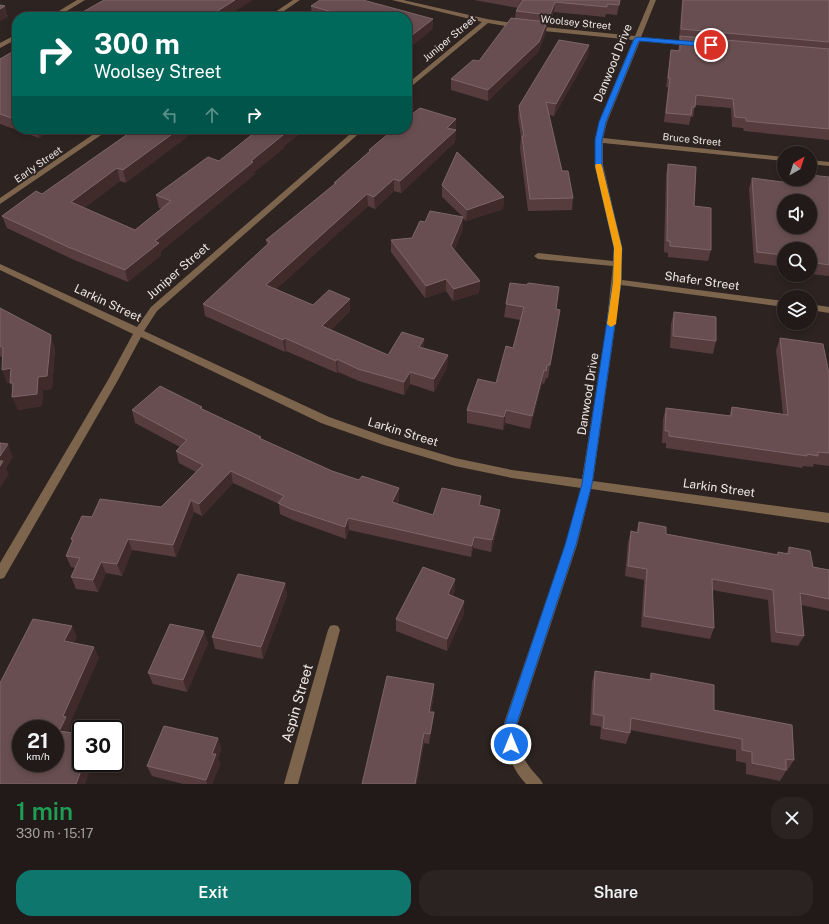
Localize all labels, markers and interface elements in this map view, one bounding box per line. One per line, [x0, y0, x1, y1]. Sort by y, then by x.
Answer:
street label: Juniper Street [420, 12, 478, 64]
street label: Woolsey Street [540, 12, 612, 32]
street label: Danwood Drive [591, 22, 635, 104]
text: 300 m [94, 27, 180, 60]
icon: right [28, 28, 80, 80]
pin [694, 28, 728, 62]
icon: arrive [700, 34, 722, 56]
text: Woolsey Street [94, 61, 222, 82]
icon: left [159, 104, 181, 126]
icon: ahead [201, 104, 223, 126]
icon: right [243, 104, 265, 126]
street label: Bruce Street [662, 130, 722, 148]
street label: Early Street [12, 143, 64, 185]
north arrow [777, 146, 817, 186]
map controls [777, 146, 817, 330]
button: sound [777, 194, 817, 234]
street label: Juniper Street [144, 240, 212, 302]
button: search [777, 242, 817, 282]
street label: Shafer Street [664, 269, 741, 293]
street label: Larkin Street [72, 281, 144, 325]
button: layers [777, 290, 817, 330]
street label: Danwood Drive [575, 352, 601, 436]
street label: Larkin Street [366, 415, 440, 449]
street label: Larkin Street [682, 476, 756, 500]
street label: Aspin Street [278, 662, 316, 744]
speed limit sign: 30 [72, 720, 124, 772]
position arrow [490, 723, 532, 765]
text: 21 [27, 729, 49, 753]
text: km/h [26, 750, 50, 762]
text: 1 min [16, 797, 73, 825]
button: close [771, 797, 813, 839]
text: 330 m · 15:17 [16, 826, 93, 841]
button: Exit [16, 870, 411, 916]
button: Share [419, 870, 813, 916]

